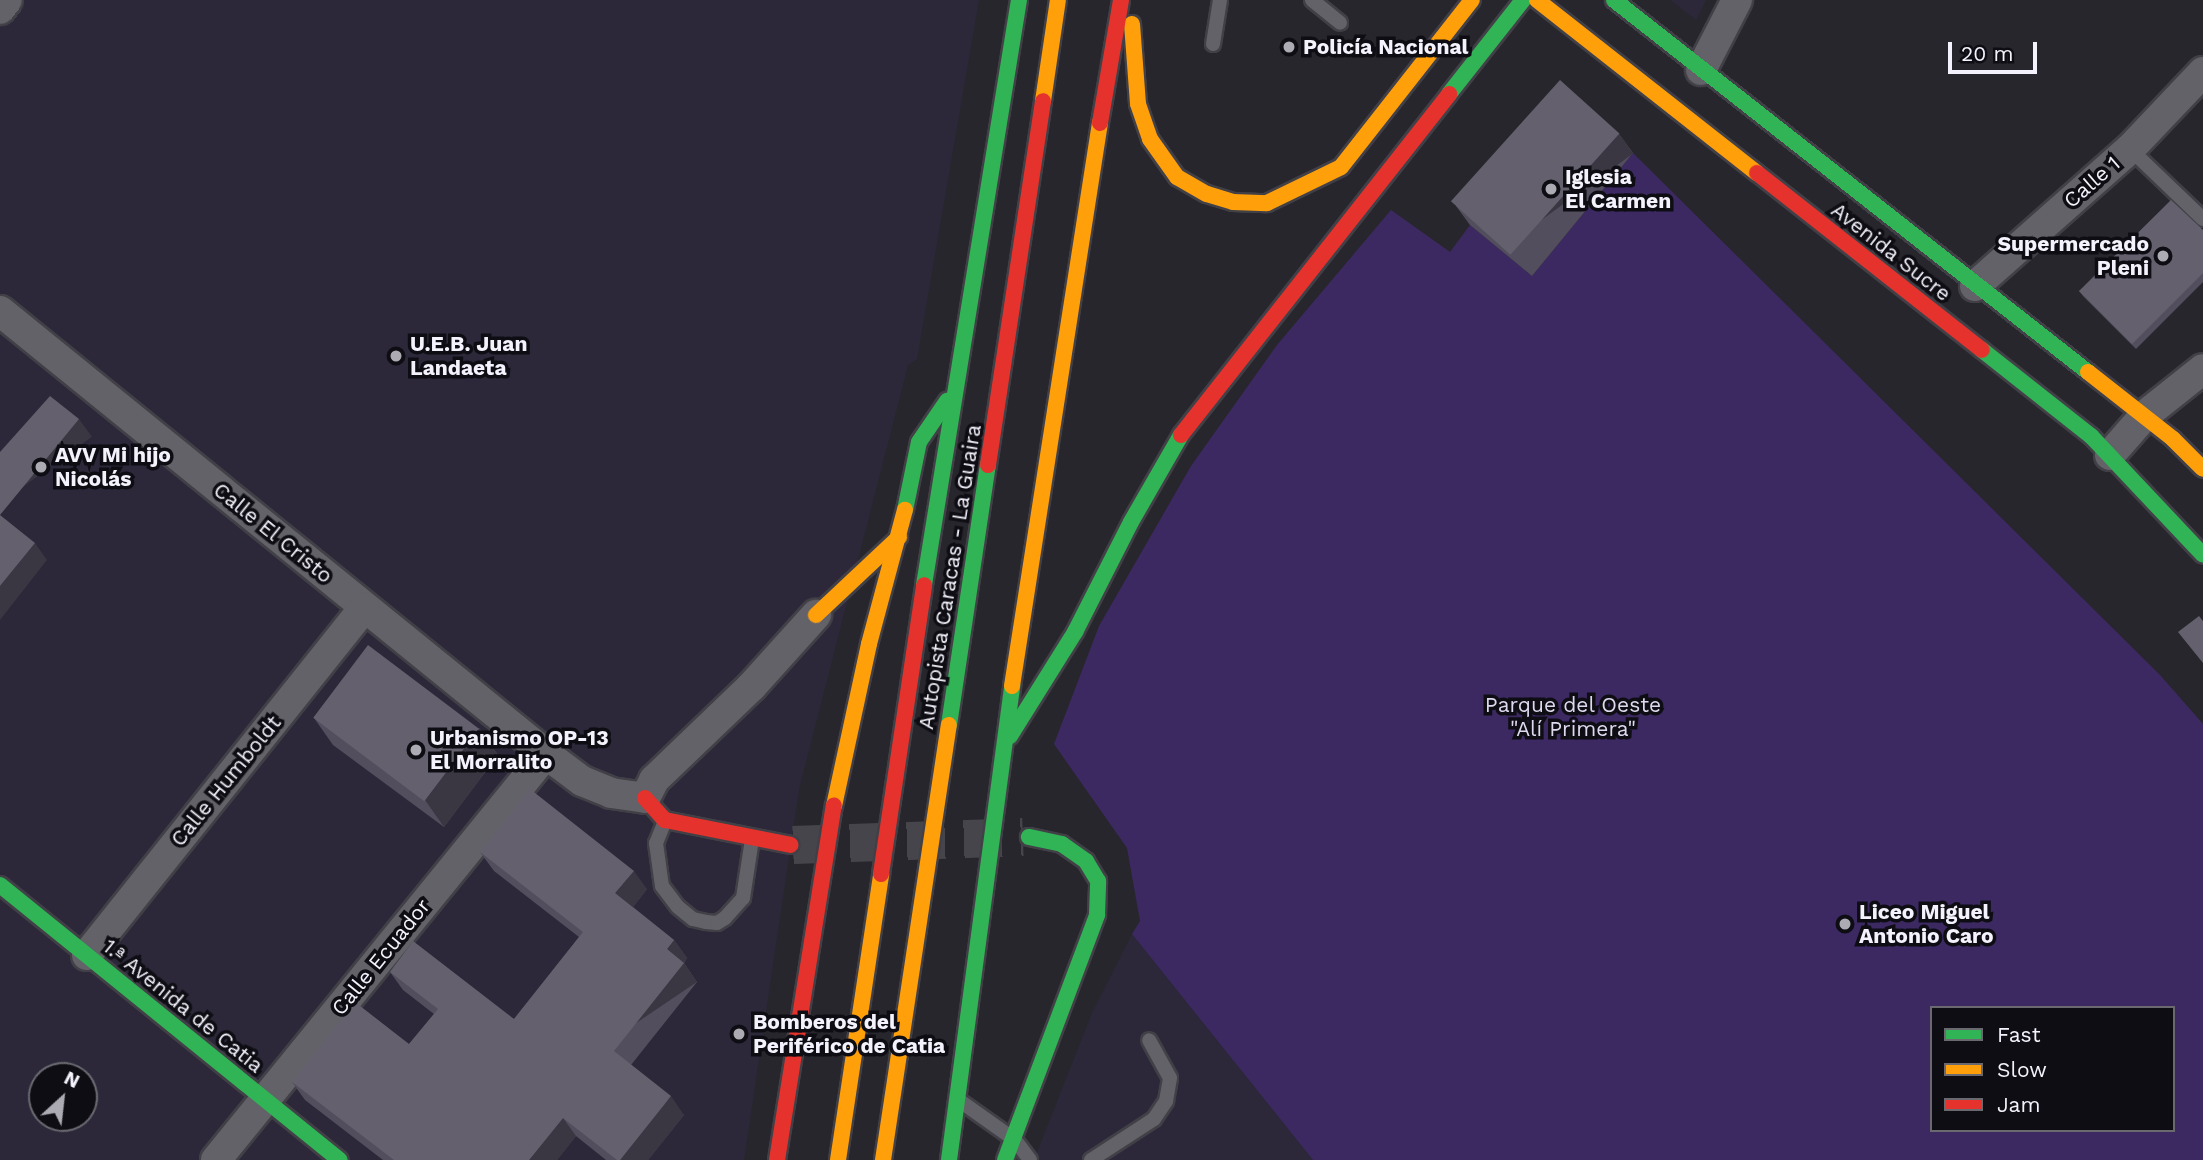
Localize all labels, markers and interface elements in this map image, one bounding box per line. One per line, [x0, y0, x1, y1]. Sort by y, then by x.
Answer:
scale bar [1951, 28, 2040, 72]
place label: Policía Nacional [1303, 34, 1469, 60]
marker: Policía Nacional [1281, 39, 1297, 55]
text: 20 m [1961, 41, 2013, 66]
street label: Calle 1 [2059, 151, 2125, 213]
place label: Iglesia El Carmen [1565, 164, 1672, 214]
marker: Iglesia El Carmen [1543, 181, 1559, 197]
street label: Avenida Sucre [1826, 197, 1956, 307]
place label: Supermercado Pleni [1998, 231, 2149, 281]
marker: Supermercado Pleni [2155, 248, 2171, 264]
place label: U.E.B. Juan Landaeta [410, 331, 528, 381]
marker: U.E.B. Juan Landaeta [388, 348, 404, 364]
street label: Autopista Caracas - La Guaira [913, 422, 987, 732]
place label: AVV Mi hijo Nicolás [55, 442, 171, 492]
marker: AVV Mi hijo Nicolás [33, 459, 49, 475]
street label: Calle El Cristo [208, 477, 338, 589]
park label: Parque del Oeste "Alí Primera" [1484, 692, 1662, 742]
street label: Calle Humboldt [166, 711, 286, 851]
place label: Urbanismo OP-13 El Morralito [430, 725, 609, 775]
marker: Urbanismo OP-13 El Morralito [408, 742, 424, 758]
street label: Calle Ecuador [326, 894, 436, 1020]
place label: Liceo Miguel Antonio Caro [1859, 899, 1994, 949]
marker: Liceo Miguel Antonio Caro [1837, 916, 1853, 932]
street label: 1.ª Avenida de Catia [97, 933, 269, 1079]
legend [1930, 1006, 2175, 1132]
place label: Bomberos del Periférico de Catia [753, 1009, 945, 1059]
text: Fast [1997, 1022, 2041, 1047]
marker: Bomberos del Periférico de Catia [731, 1026, 747, 1042]
text: Slow [1997, 1057, 2047, 1082]
north arrow [28, 1062, 98, 1132]
text: N [60, 1066, 83, 1093]
text: Jam [1997, 1092, 2040, 1117]

